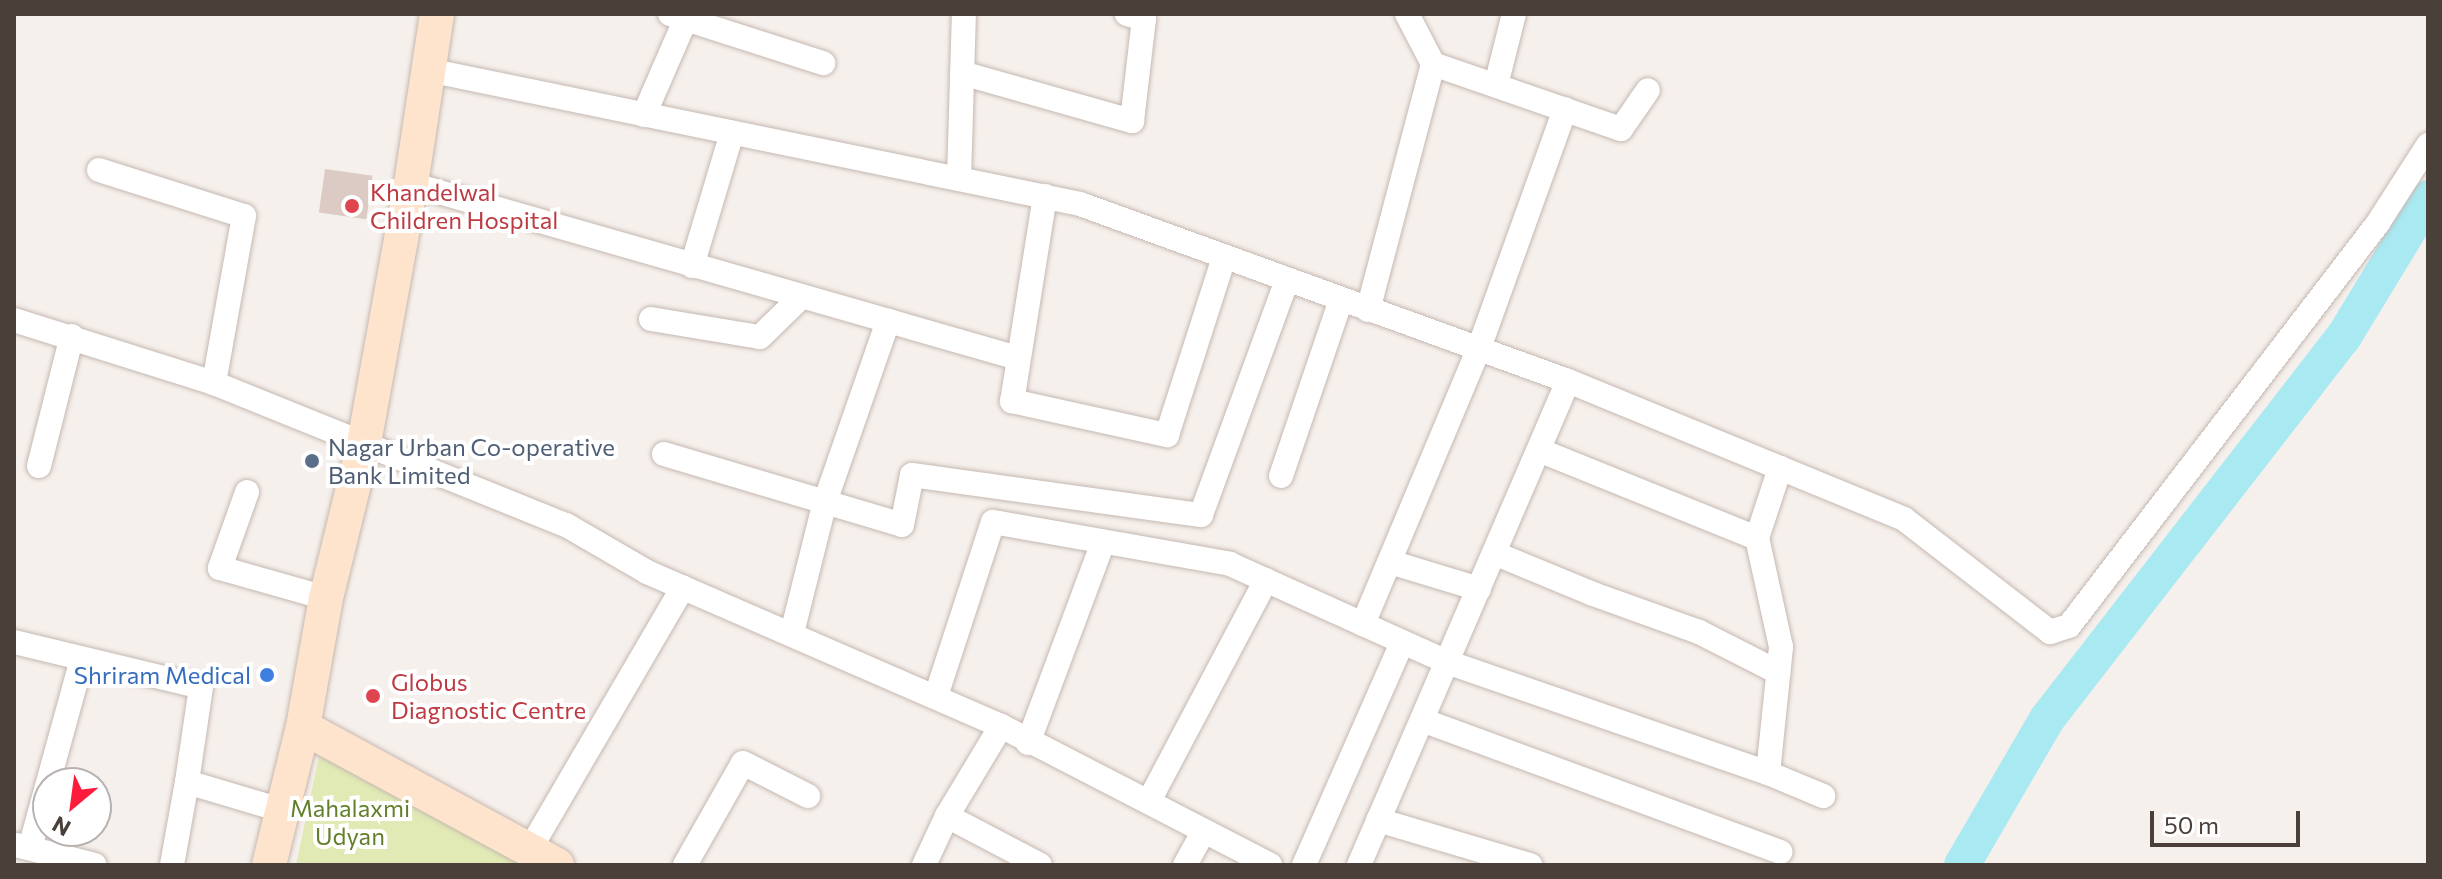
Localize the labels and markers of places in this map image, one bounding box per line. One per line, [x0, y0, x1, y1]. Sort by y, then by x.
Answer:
place label: Khandelwal Children Hospital [370, 178, 558, 234]
marker: Khandelwal Children Hospital [341, 195, 363, 217]
place label: Nagar Urban Co-operative Bank Limited [328, 433, 615, 489]
marker: Nagar Urban Co-operative Bank Limited [303, 452, 321, 470]
place label: Shriram Medical [74, 661, 251, 689]
marker: Shriram Medical [258, 666, 276, 684]
place label: Globus Diagnostic Centre [391, 668, 586, 724]
marker: Globus Diagnostic Centre [362, 685, 384, 707]

